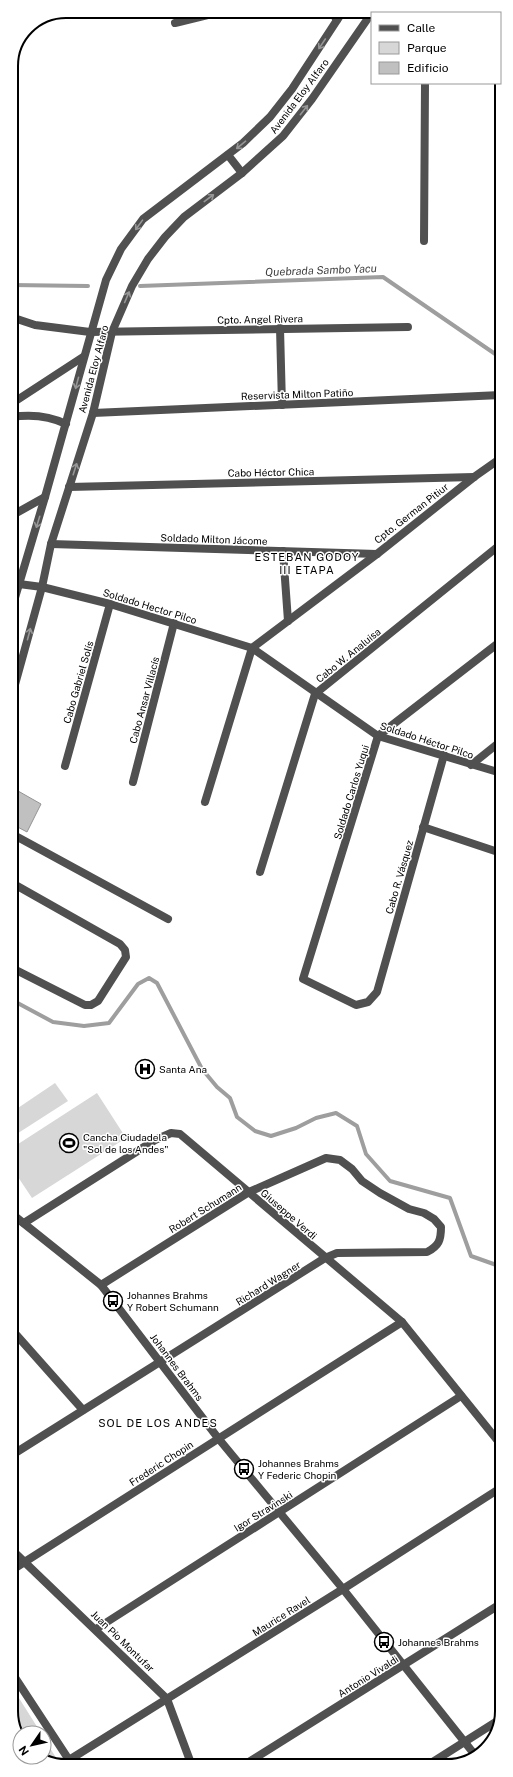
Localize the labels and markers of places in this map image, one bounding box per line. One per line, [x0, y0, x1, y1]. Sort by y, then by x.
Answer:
hospital icon: Santa Ana [134, 1058, 156, 1080]
place label: Santa Ana [159, 1063, 207, 1075]
place label: Cancha Ciudadela "Sol de los Andes" [83, 1131, 169, 1155]
sports icon: Cancha Ciudadela "Sol de los Andes" [58, 1132, 80, 1154]
place label: Johannes Brahms Y Robert Schumann [127, 1289, 219, 1313]
bus stop icon: Johannes Brahms Y Robert Schumann [102, 1290, 124, 1312]
place label: Johannes Brahms Y Federic Chopin [258, 1457, 339, 1481]
bus stop icon: Johannes Brahms Y Federic Chopin [233, 1458, 255, 1480]
bus stop icon: Johannes Brahms [373, 1631, 395, 1653]
place label: Johannes Brahms [398, 1636, 479, 1648]

